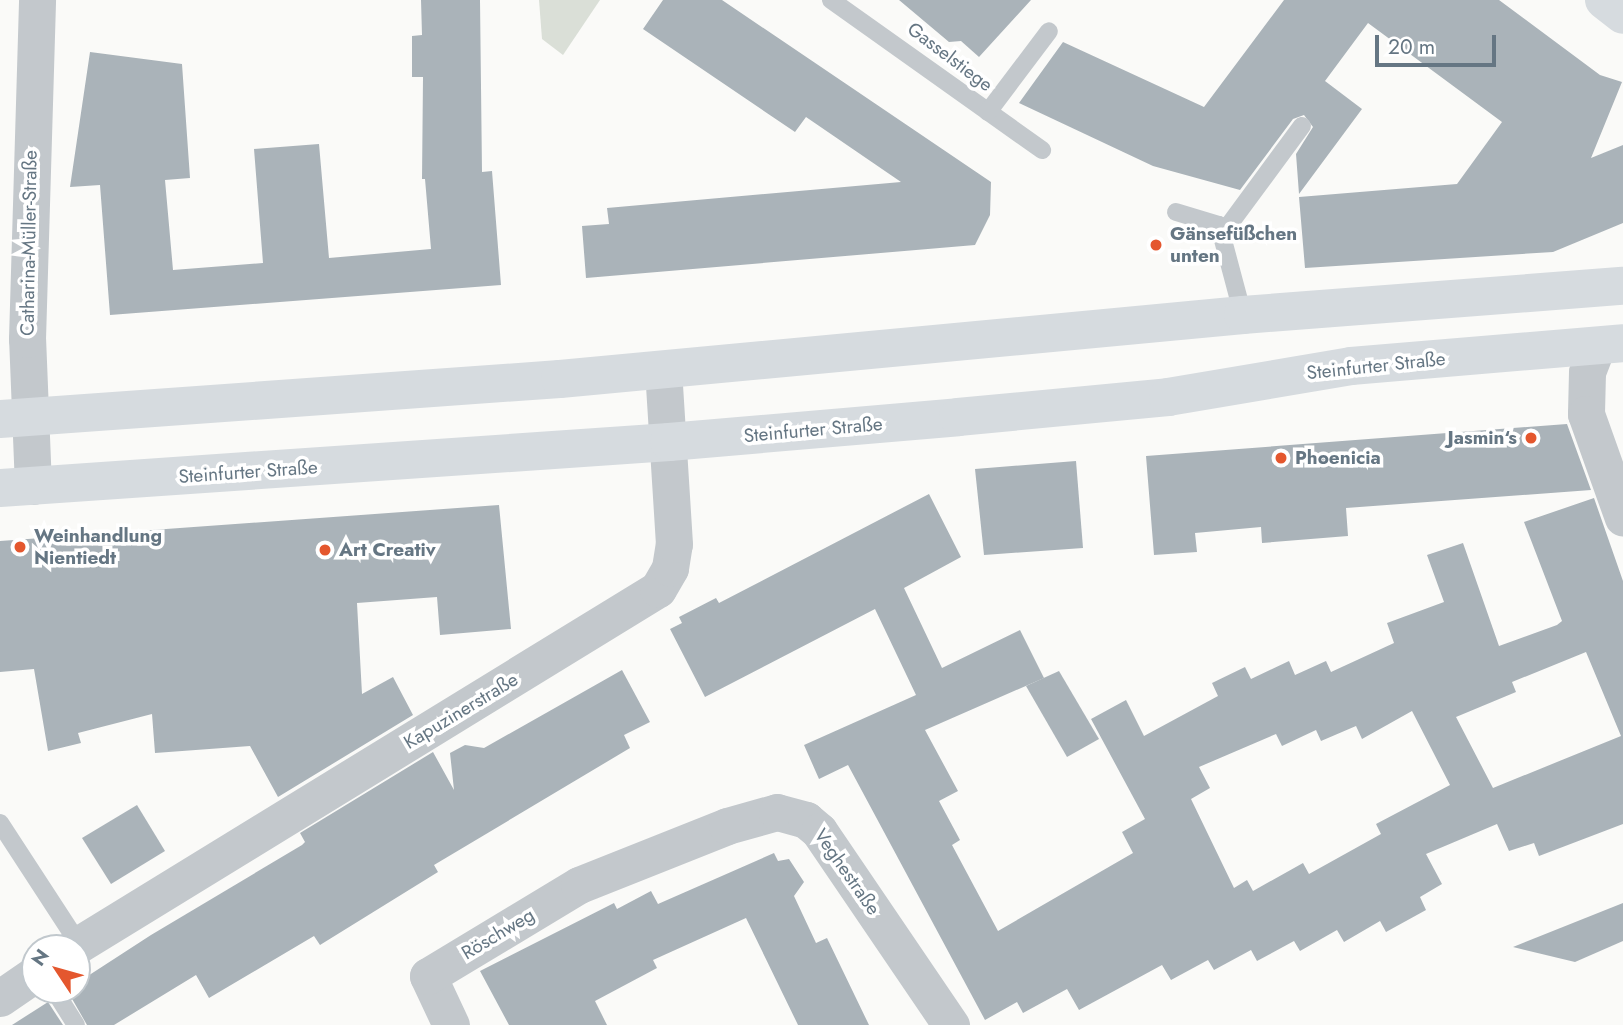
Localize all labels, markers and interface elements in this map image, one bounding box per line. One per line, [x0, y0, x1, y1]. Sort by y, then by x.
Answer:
street label: Gasselstiege [903, 18, 997, 96]
scale bar [1378, 21, 1499, 65]
text: 20 m [1388, 32, 1435, 62]
street label: Catharina-Müller-Straße [16, 150, 42, 336]
place label: Gänsefüßchen unten [1170, 223, 1297, 267]
marker: Gänsefüßchen unten [1148, 237, 1164, 253]
street label: Steinfurter Straße [1306, 347, 1446, 385]
street label: Steinfurter Straße [743, 413, 883, 447]
place label: Jasmin‘s [1448, 427, 1517, 449]
marker: Jasmin‘s [1523, 430, 1539, 446]
place label: Phoenicia [1295, 447, 1381, 469]
marker: Phoenicia [1273, 450, 1289, 466]
street label: Steinfurter Straße [178, 456, 318, 488]
place label: Weinhandlung Nientiedt [34, 525, 162, 569]
marker: Weinhandlung Nientiedt [12, 539, 28, 555]
place label: Art Creativ [339, 539, 436, 561]
marker: Art Creativ [317, 542, 333, 558]
street label: Kapuzinerstraße [400, 668, 522, 754]
street label: Veghestraße [809, 825, 885, 919]
street label: Röschweg [457, 903, 539, 965]
north arrow [21, 934, 91, 1004]
text: N [25, 943, 56, 972]

